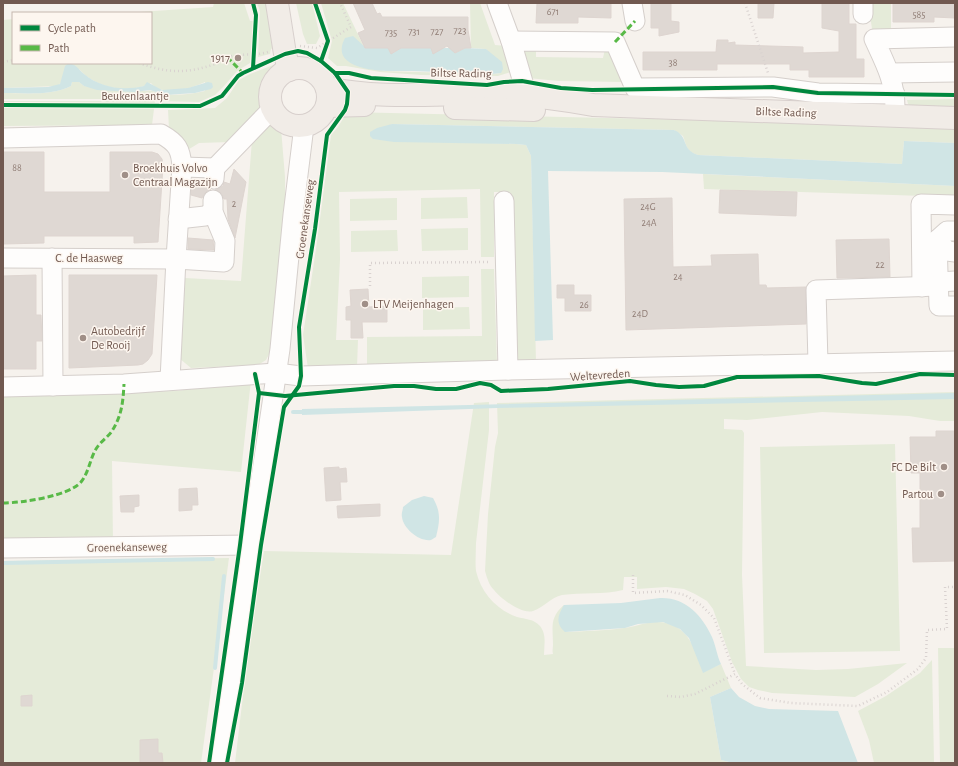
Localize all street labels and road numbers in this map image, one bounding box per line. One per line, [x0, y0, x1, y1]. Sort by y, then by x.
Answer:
street label: Biltse Rading [430, 66, 492, 80]
street label: Beukenlaantje [101, 90, 169, 103]
street label: Biltse Rading [755, 105, 817, 119]
street label: Groenekanseweg [293, 178, 317, 259]
street label: C. de Haasweg [55, 252, 123, 264]
street label: Weltevreden [570, 367, 630, 383]
street label: Groenekanseweg [87, 540, 167, 554]

